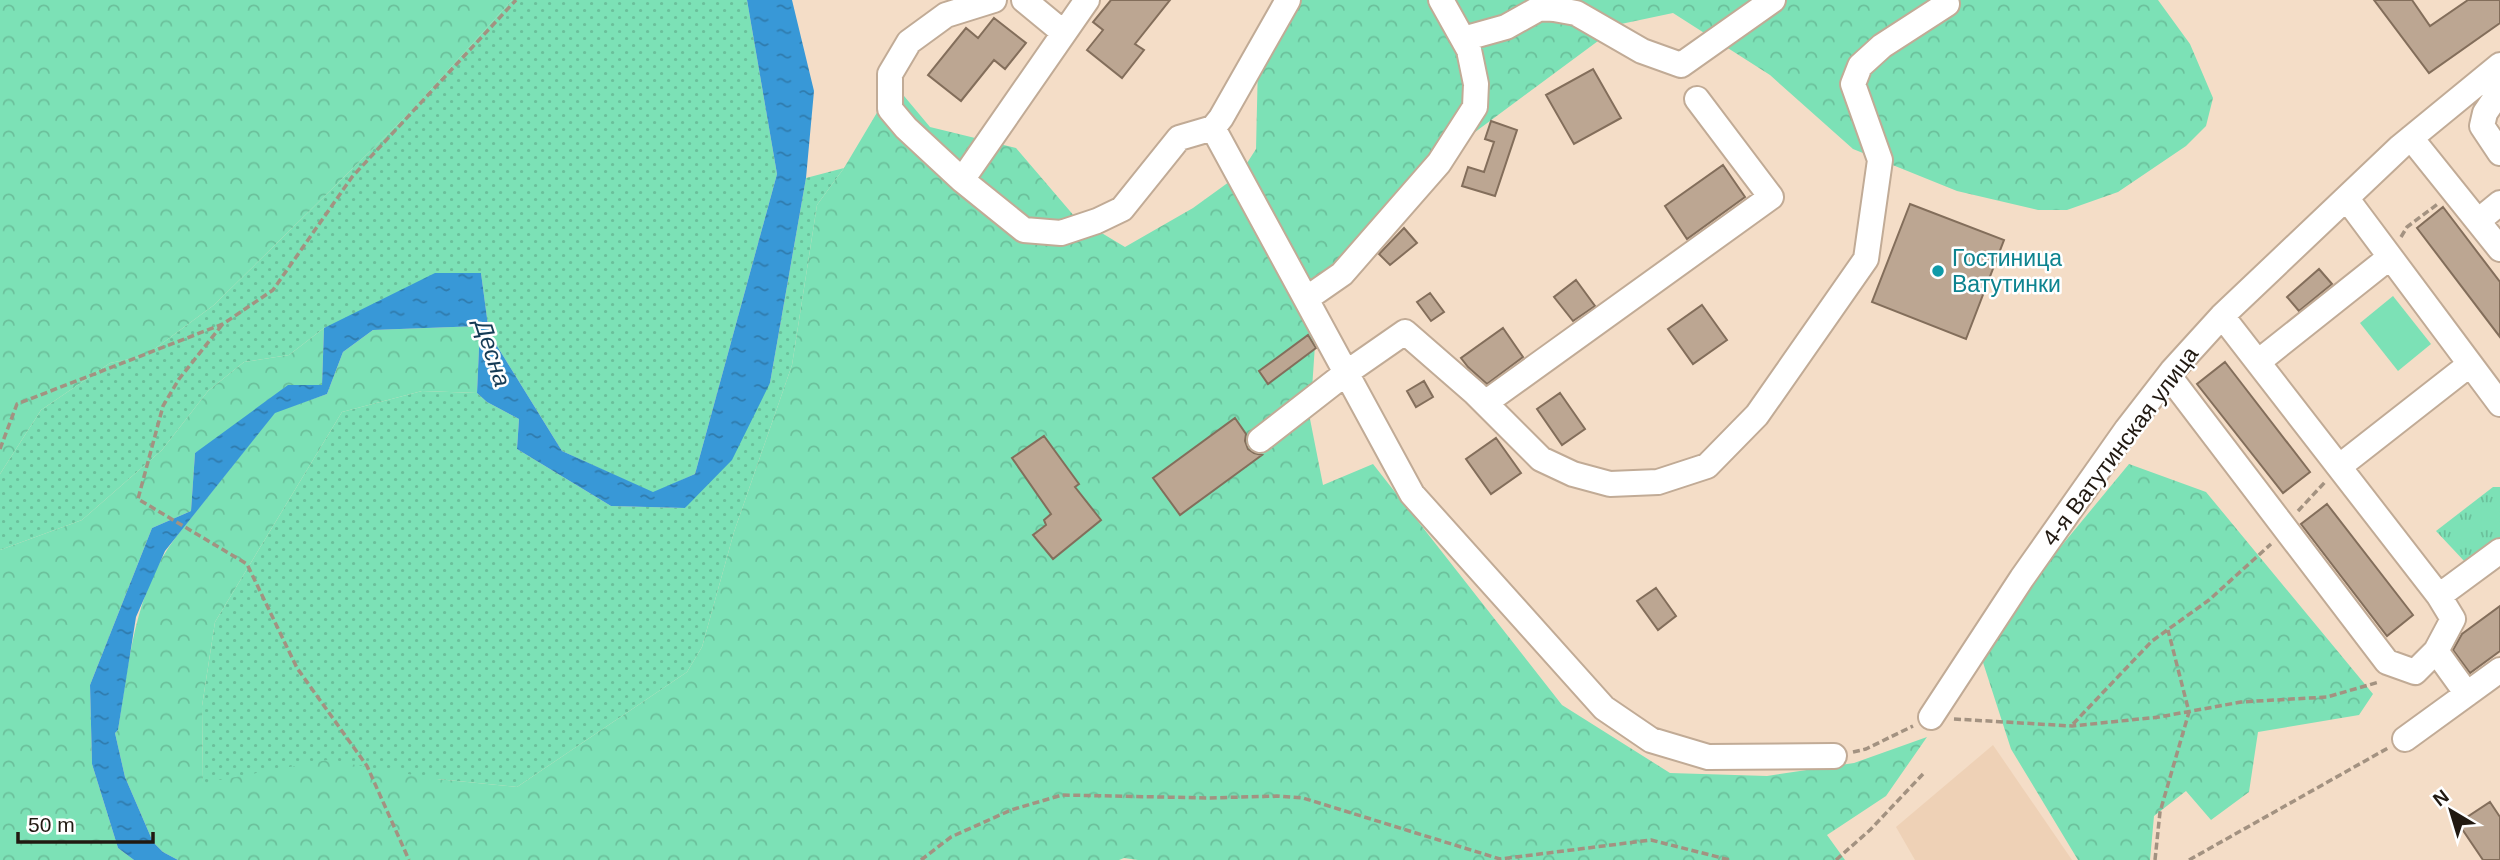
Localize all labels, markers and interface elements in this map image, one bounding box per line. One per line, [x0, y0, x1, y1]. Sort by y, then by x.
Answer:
place label: Гостиница Ватутинки [1952, 245, 2062, 297]
marker: Гостиница Ватутинки [1930, 263, 1946, 279]
water label: Десна [469, 313, 516, 390]
street label: 4-я Ватутинская улица [2037, 341, 2203, 551]
north arrow [2416, 776, 2486, 846]
text: N [2429, 785, 2453, 810]
scale bar [18, 800, 152, 844]
text: 50 m [28, 813, 75, 836]

